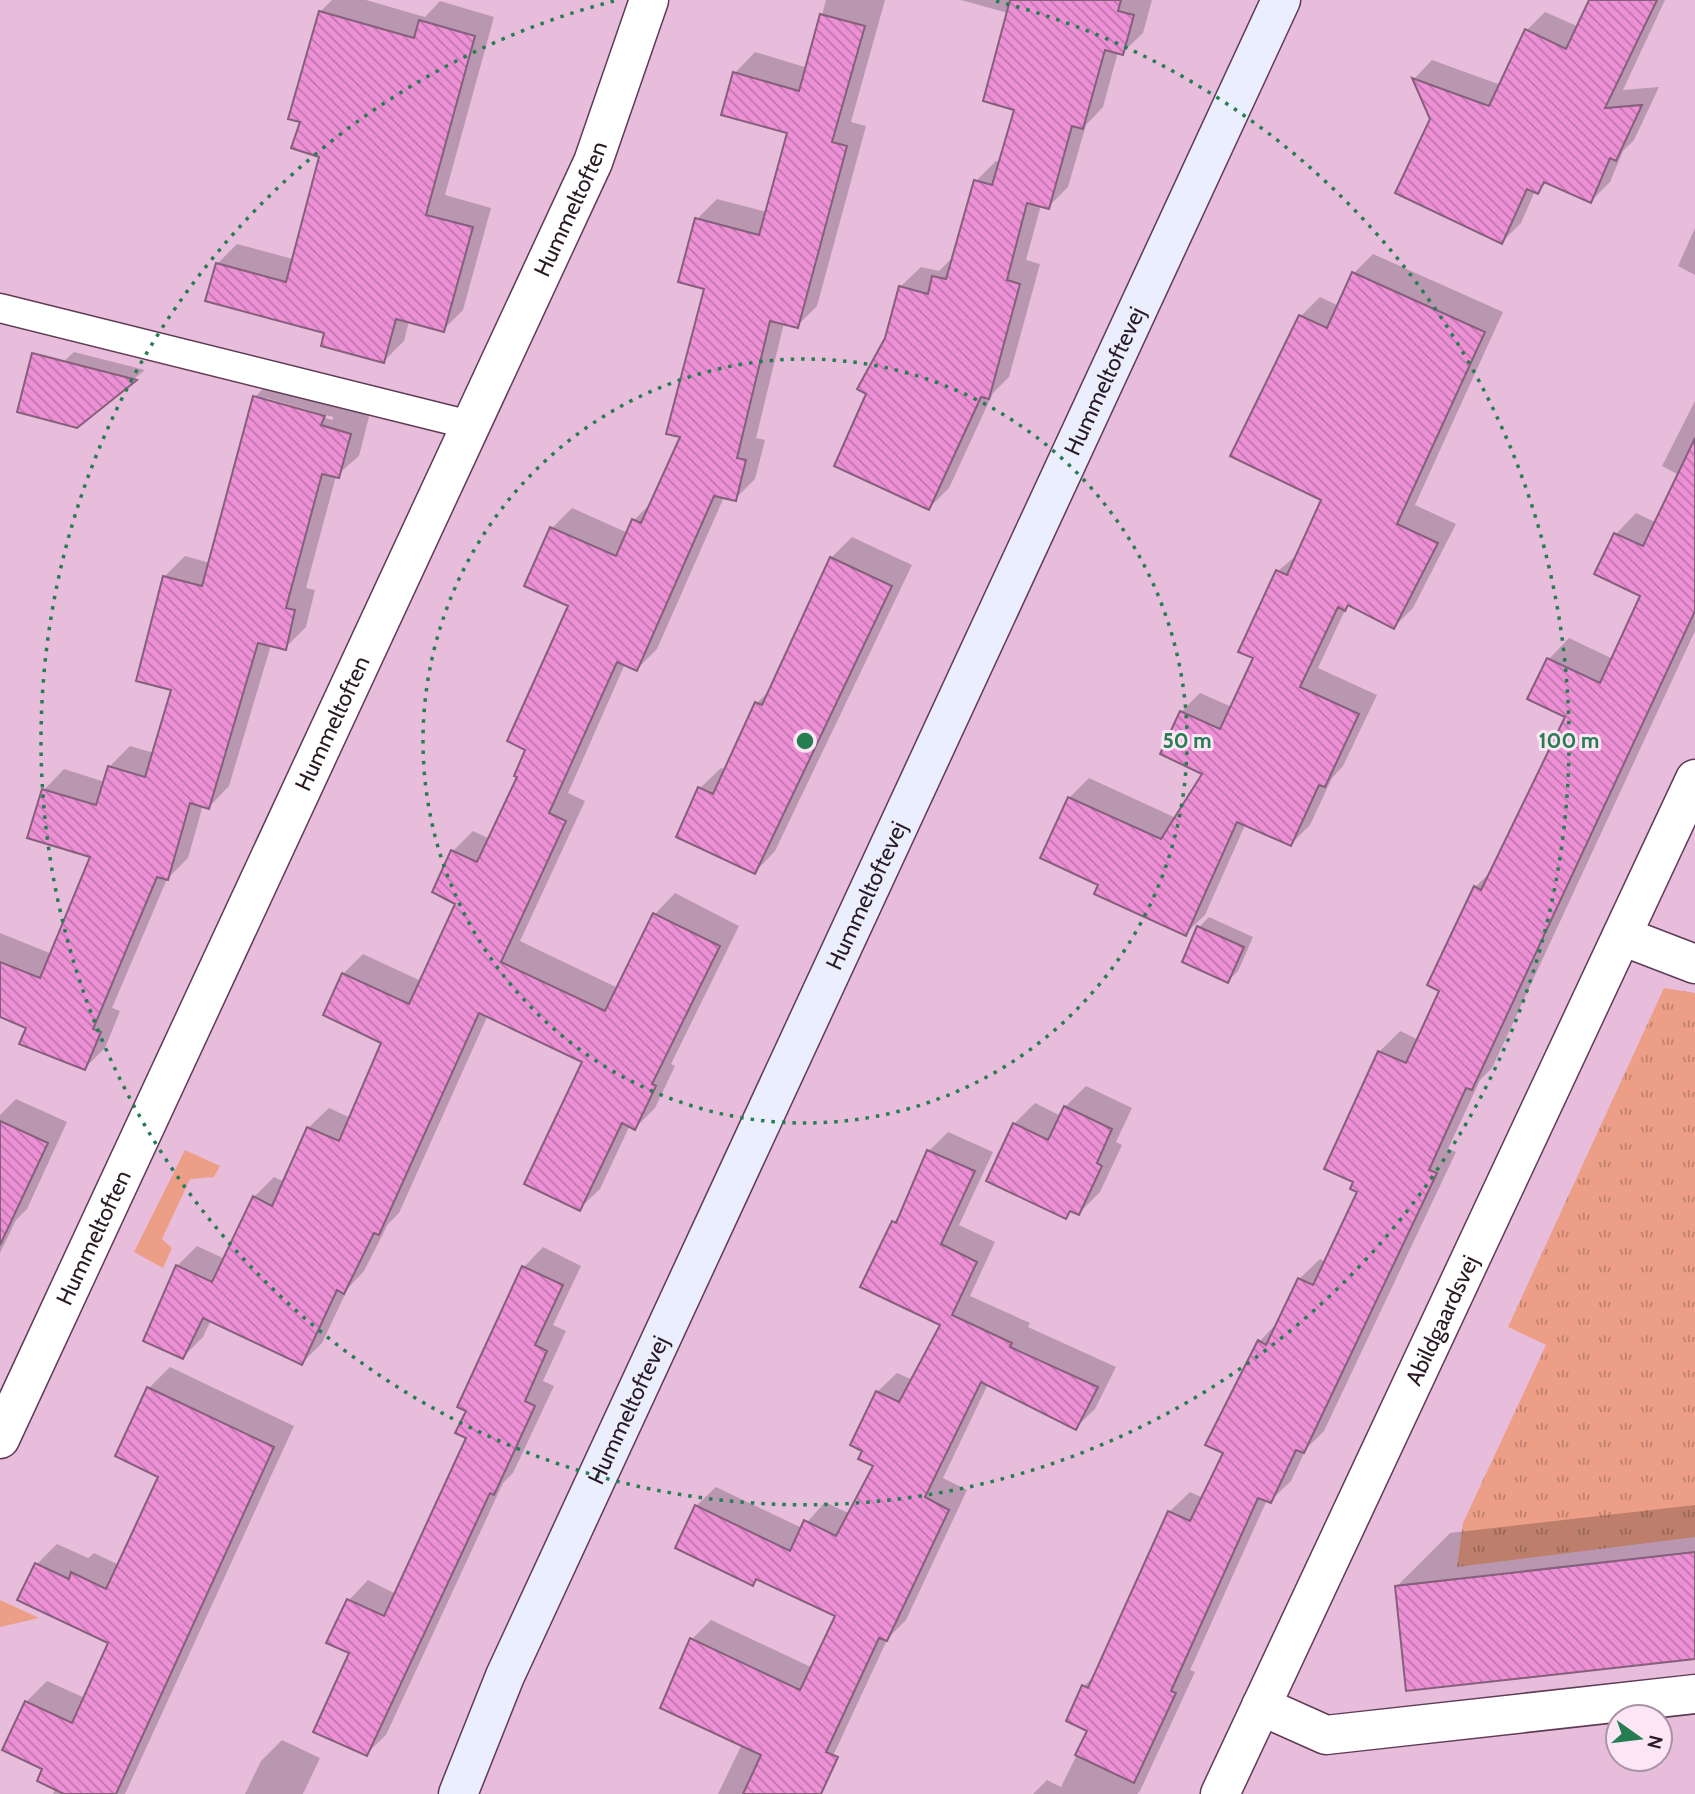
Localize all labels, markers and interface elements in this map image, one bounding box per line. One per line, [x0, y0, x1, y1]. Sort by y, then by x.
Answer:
street label: Hummeltoften [528, 138, 613, 281]
street label: Hummeltoftevej [1058, 302, 1151, 460]
street label: Hummeltoften [289, 651, 376, 795]
text: 50 m [1162, 728, 1212, 753]
text: 100 m [1539, 728, 1599, 753]
centre of rings [793, 729, 817, 753]
street label: Hummeltoftevej [820, 817, 913, 974]
street label: Hummeltoften [50, 1166, 137, 1310]
street label: Abildgaardsvej [1399, 1251, 1484, 1390]
street label: Hummeltoftevej [582, 1331, 675, 1489]
north arrow [1604, 1703, 1674, 1773]
text: N [1642, 1733, 1668, 1751]

